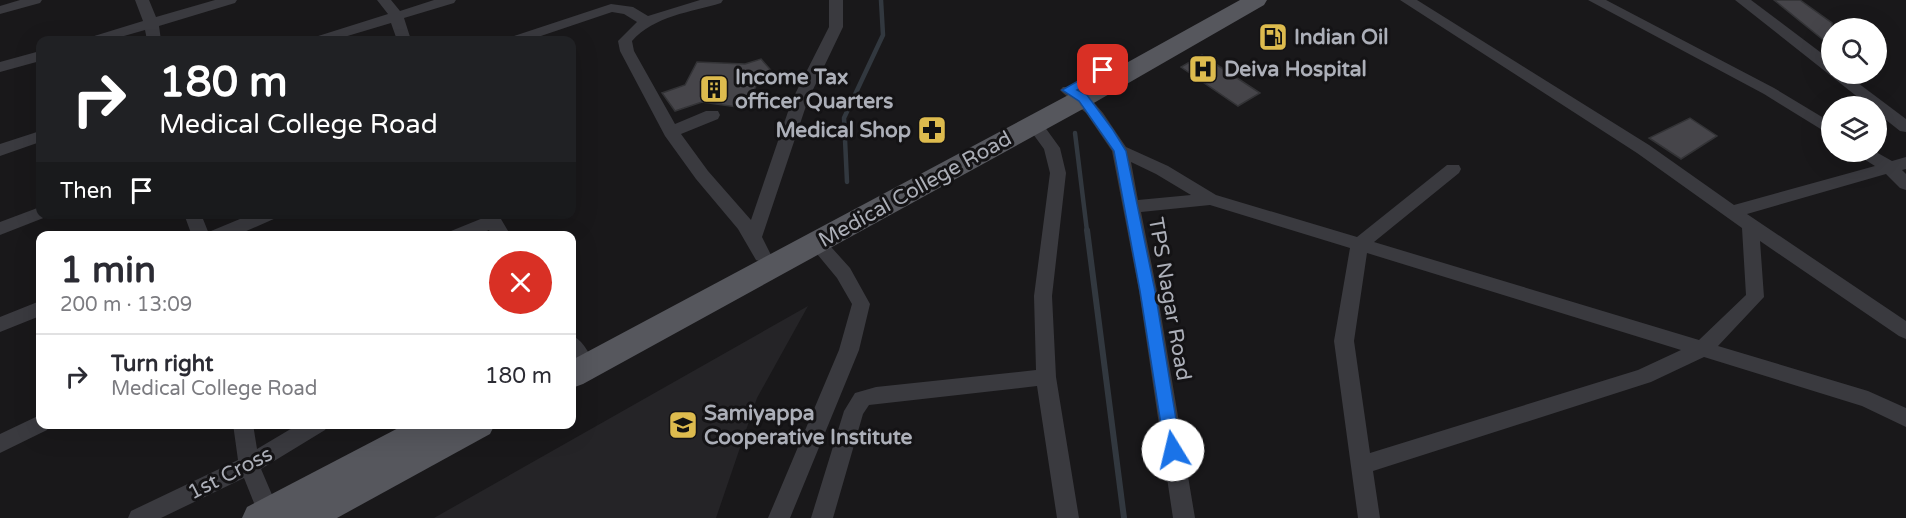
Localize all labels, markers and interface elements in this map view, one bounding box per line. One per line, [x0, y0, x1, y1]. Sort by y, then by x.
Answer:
map controls [1821, 18, 1887, 162]
button: search [1821, 18, 1887, 84]
fuel station icon: Indian Oil [1257, 21, 1289, 53]
place label: Indian Oil [1294, 25, 1388, 50]
pin [1077, 44, 1128, 95]
icon: arrive [1086, 53, 1119, 86]
hospital icon: Deiva Hospital [1187, 53, 1219, 85]
text: 180 m [159, 57, 288, 108]
place label: Deiva Hospital [1224, 57, 1367, 82]
icon: right [60, 60, 138, 138]
place label: Income Tax officer Quarters [735, 65, 893, 114]
building icon: Income Tax officer Quarters [698, 73, 730, 105]
button: layers [1821, 96, 1887, 162]
text: Medical College Road [159, 108, 438, 141]
pharmacy icon: Medical Shop [916, 114, 948, 146]
place label: Medical Shop [775, 118, 911, 143]
street label: Medical College Road [814, 126, 1016, 253]
icon: arrive [125, 174, 158, 207]
text: Then [60, 178, 113, 204]
street label: TPS Nagar Road [1143, 216, 1196, 383]
text: 1 min [60, 249, 156, 292]
button: close [489, 251, 552, 314]
text: 200 m · 13:09 [60, 293, 192, 317]
text: Turn right [111, 351, 213, 377]
icon: right [60, 360, 93, 393]
text: 180 m [485, 363, 552, 389]
text: Medical College Road [111, 377, 317, 401]
place label: Samiyappa Cooperative Institute [704, 401, 913, 450]
school or university icon: Samiyappa Cooperative Institute [667, 409, 699, 441]
position arrow [1141, 418, 1205, 482]
street label: 1st Cross [184, 441, 277, 505]

